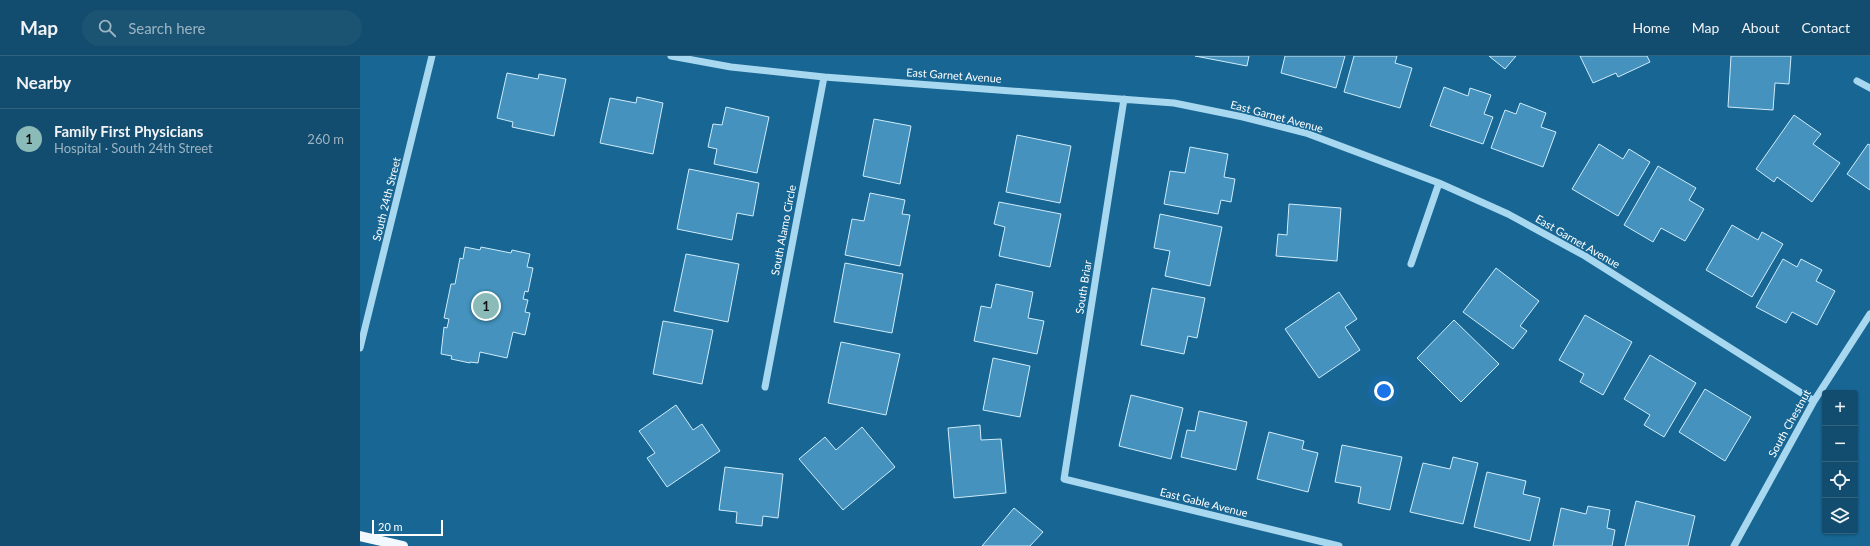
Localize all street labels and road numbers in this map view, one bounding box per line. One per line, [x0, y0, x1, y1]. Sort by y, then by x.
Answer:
street label: East Garnet Avenue [906, 65, 1002, 85]
street label: East Garnet Avenue [1229, 97, 1325, 135]
street label: South 24th Street [369, 156, 403, 242]
street label: South Alamo Circle [768, 183, 798, 276]
street label: East Garnet Avenue [1533, 212, 1623, 271]
street label: South Briar [1072, 259, 1094, 315]
street label: South Chestnut [1765, 387, 1813, 459]
street label: East Gable Avenue [1159, 485, 1249, 519]

